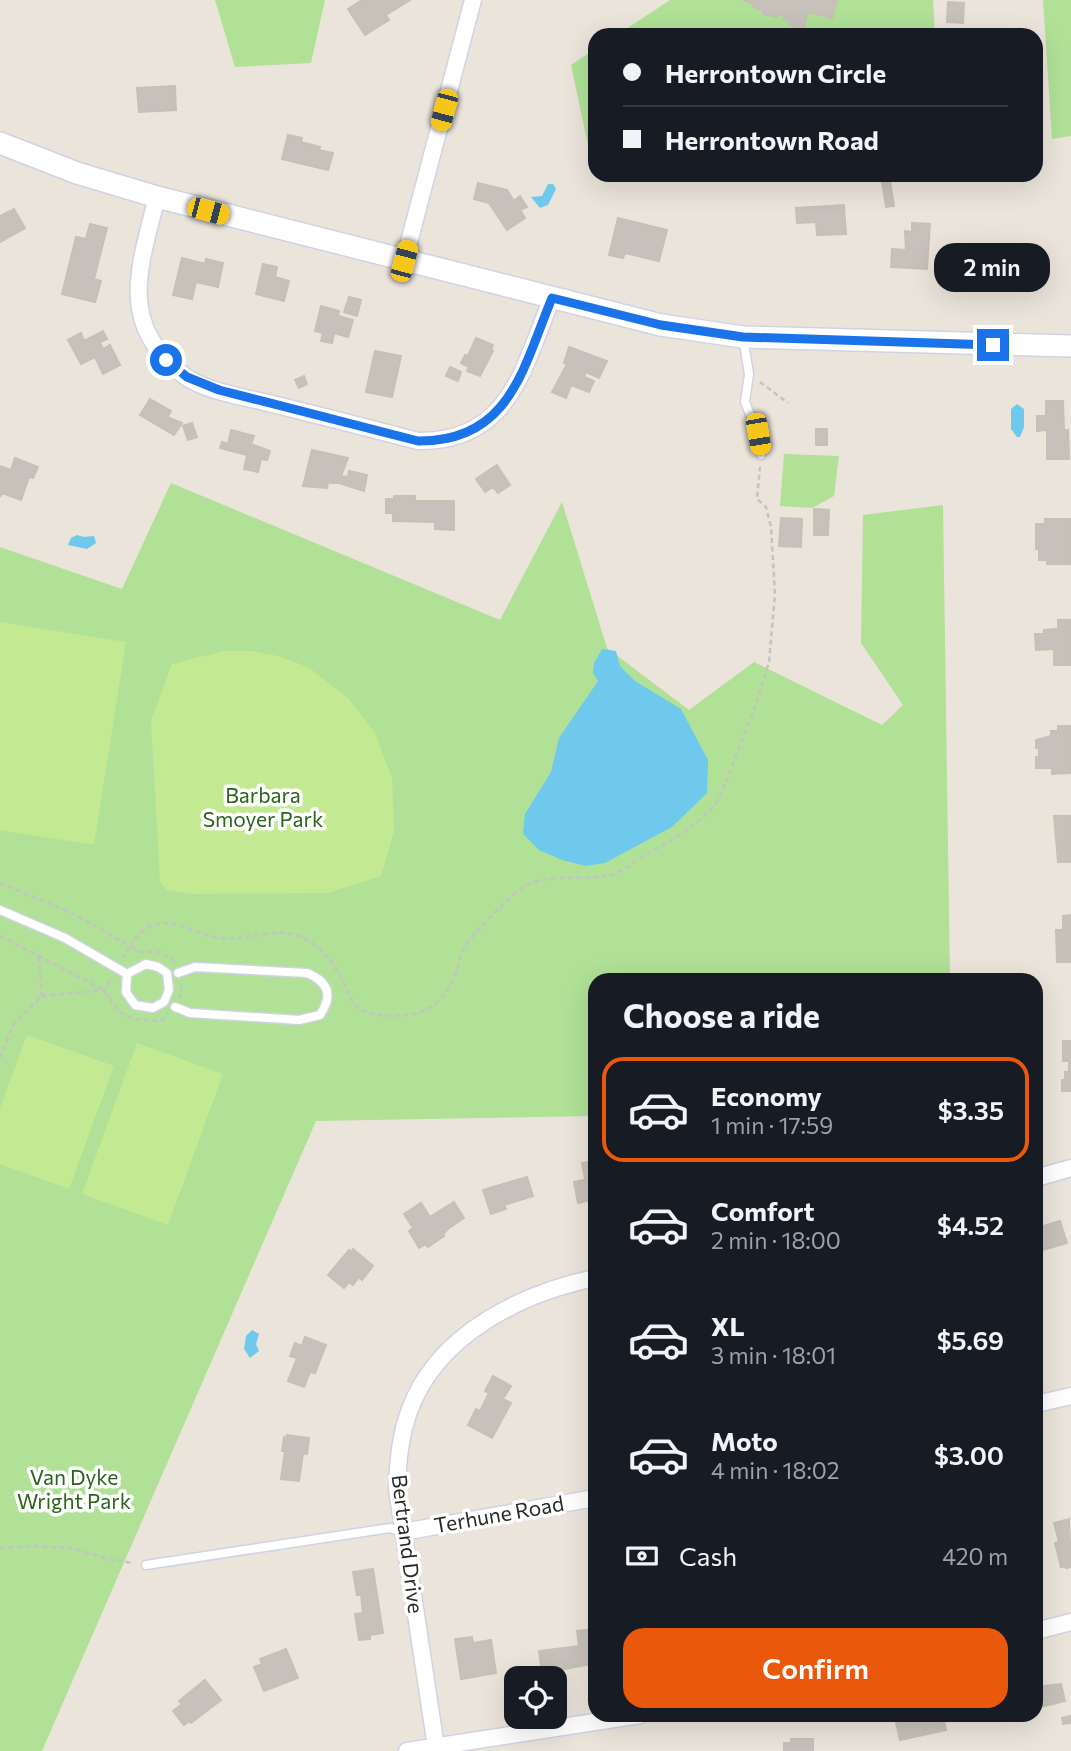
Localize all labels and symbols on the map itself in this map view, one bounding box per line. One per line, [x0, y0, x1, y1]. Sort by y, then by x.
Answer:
car [429, 87, 460, 133]
car [185, 195, 232, 227]
car [389, 238, 420, 284]
callout: 2 min [935, 244, 1051, 292]
route end [977, 329, 1009, 361]
route start [150, 344, 182, 376]
car [745, 411, 772, 457]
park label: Barbara Smoyer Park [203, 782, 323, 831]
park label: Van Dyke Wright Park [17, 1464, 131, 1513]
street label: Bertrand Drive [388, 1473, 429, 1615]
street label: Terhune Road [432, 1490, 566, 1537]

